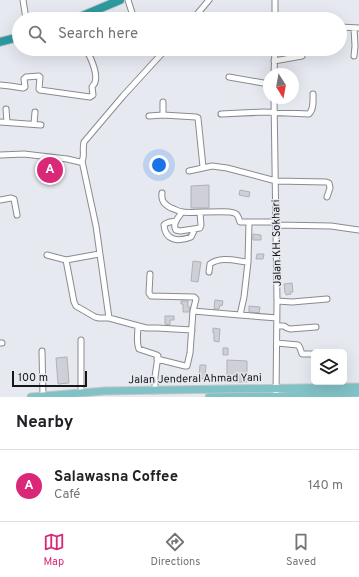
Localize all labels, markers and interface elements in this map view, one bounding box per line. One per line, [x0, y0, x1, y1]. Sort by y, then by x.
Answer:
search box [12, 12, 347, 56]
icon: search [26, 23, 48, 45]
text: Search here [58, 25, 138, 44]
north arrow [263, 68, 299, 104]
pin: A [37, 155, 63, 185]
your location [149, 155, 169, 175]
street label: Jalan KH. Sokhari [269, 199, 285, 287]
map controls [311, 349, 347, 385]
button: layers [311, 349, 347, 385]
scale bar [12, 369, 87, 388]
text: 100 m [18, 371, 48, 385]
street label: Jalan Jenderal Ahmad Yani [128, 371, 262, 387]
text: Nearby [16, 412, 73, 434]
text: Salawasna Coffee [54, 468, 178, 487]
text: A [24, 478, 34, 494]
text: 140 m [308, 478, 343, 494]
text: Café [54, 487, 80, 503]
tab: Map [43, 531, 65, 569]
tab: Directions [150, 531, 200, 569]
tab: Saved [286, 531, 316, 569]

